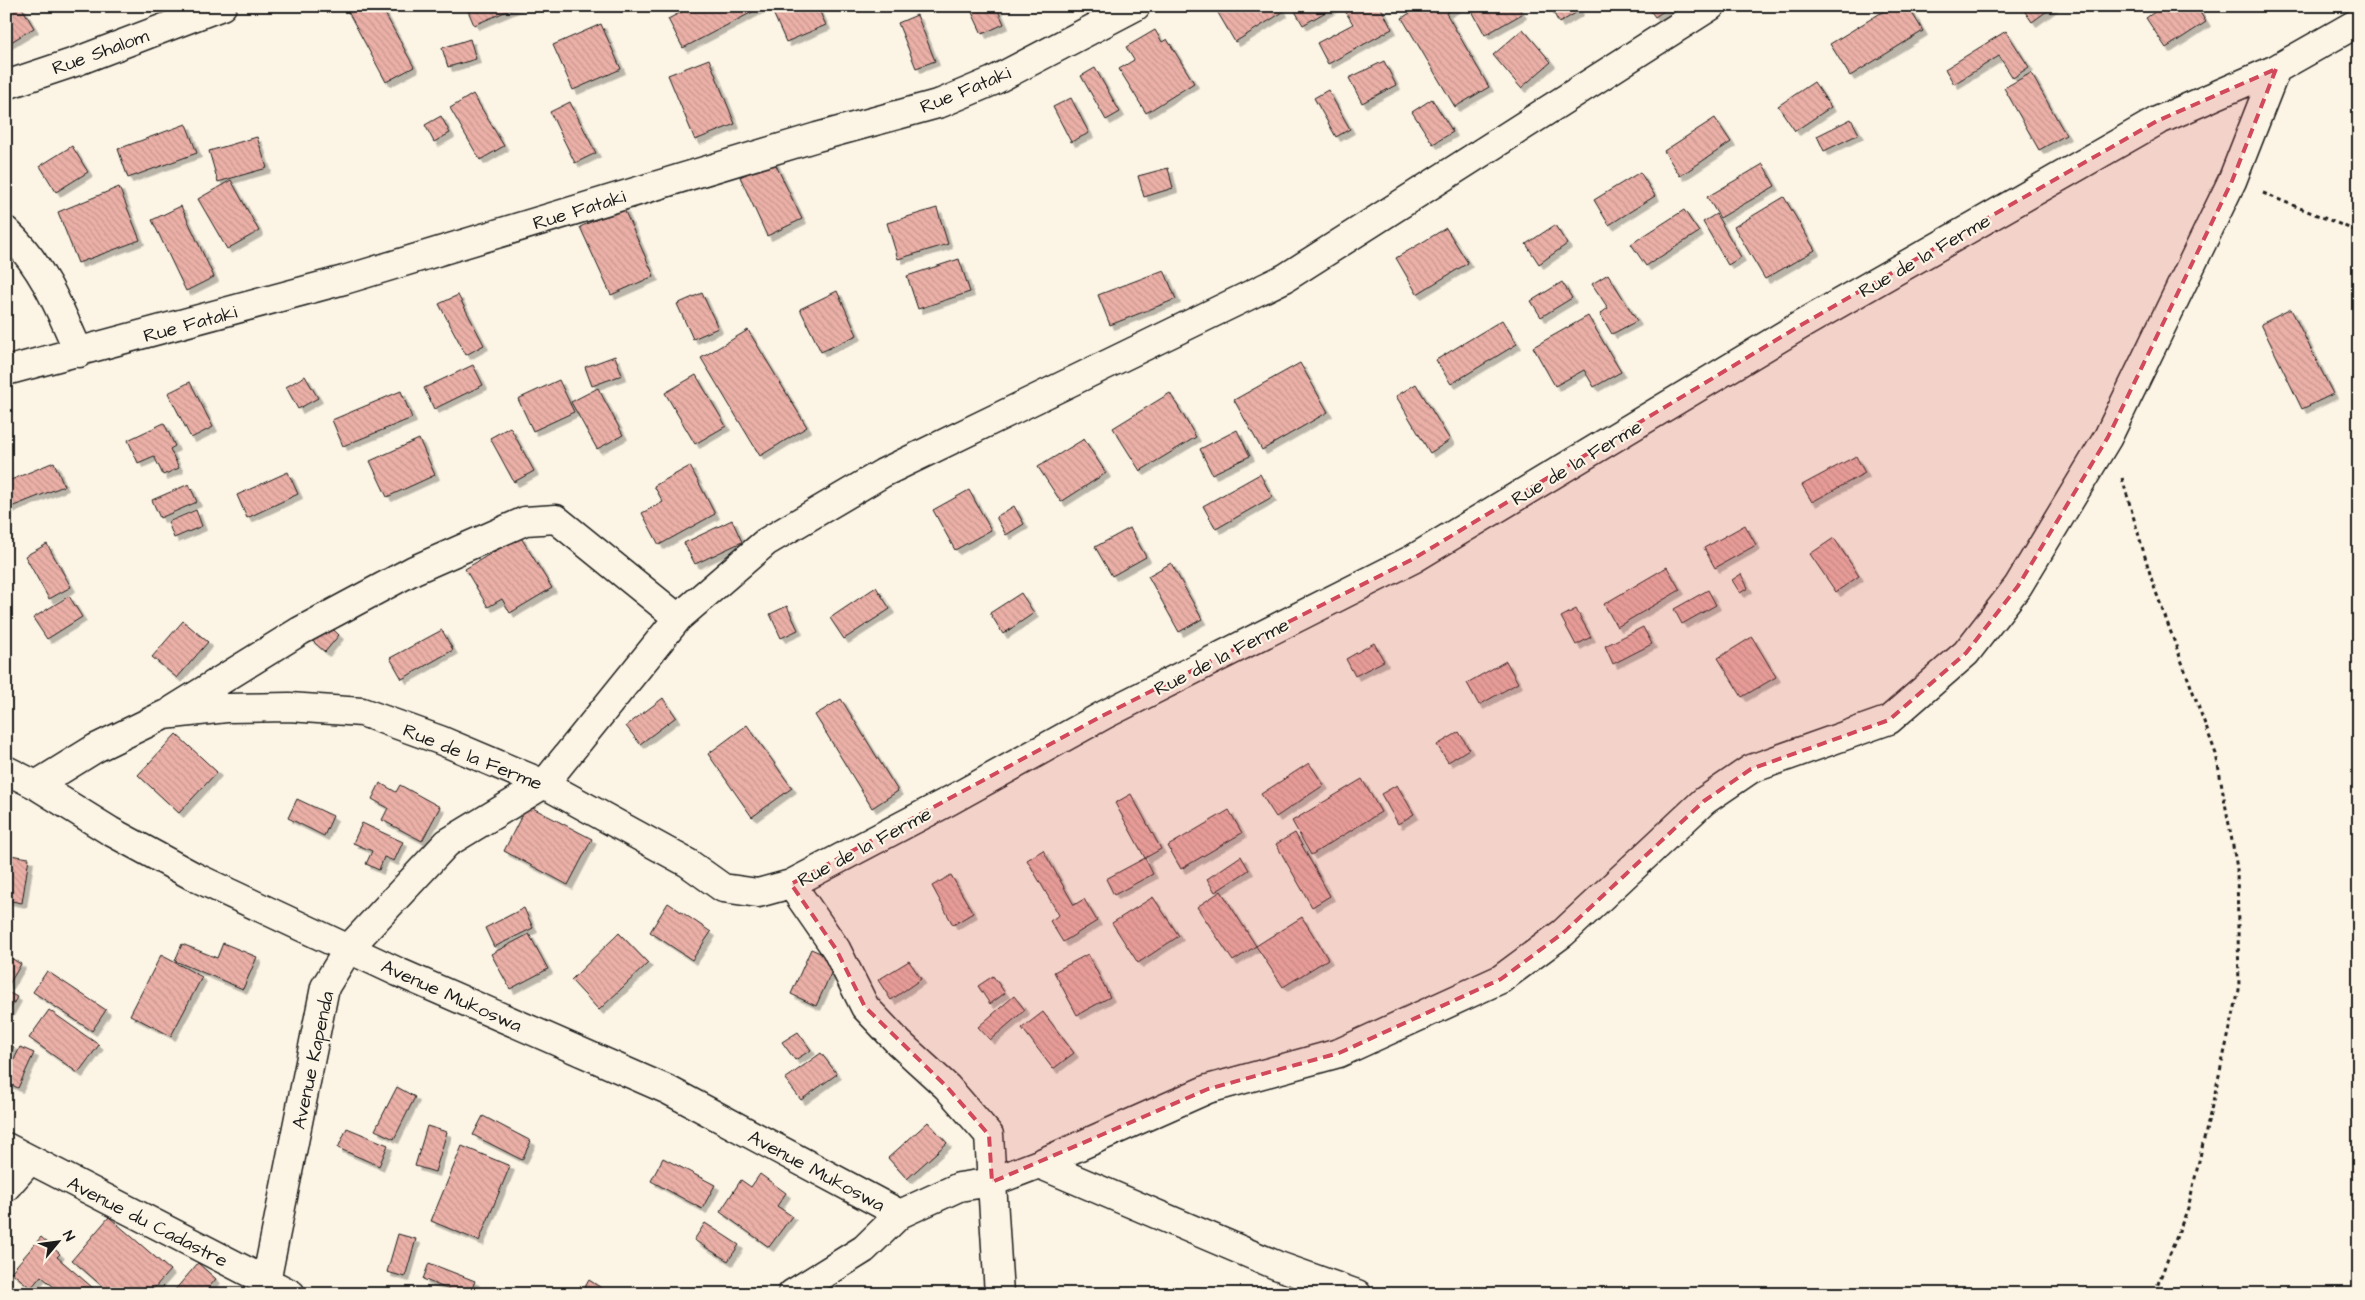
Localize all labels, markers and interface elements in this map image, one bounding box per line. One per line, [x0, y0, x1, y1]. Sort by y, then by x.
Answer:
street label: Rue Shalom [49, 22, 153, 82]
street label: Rue Fataki [916, 60, 1015, 121]
street label: Rue Fataki [530, 183, 629, 237]
street label: Rue de la Ferme [1854, 208, 1996, 305]
street label: Rue Fataki [141, 299, 240, 350]
street label: Rue de la Ferme [1506, 414, 1647, 513]
street label: Rue de la Ferme [1150, 612, 1294, 703]
street label: Rue de la Ferme [399, 717, 546, 798]
street label: Rue de la Ferme [793, 801, 936, 894]
street label: Avenue Mukoswa [377, 953, 526, 1040]
street label: Avenue Kapenda [286, 989, 341, 1132]
street label: Avenue Mukoswa [743, 1124, 890, 1219]
street label: Avenue du Cadastre [62, 1170, 232, 1275]
north arrow [32, 1218, 82, 1268]
text: N [58, 1227, 79, 1245]

